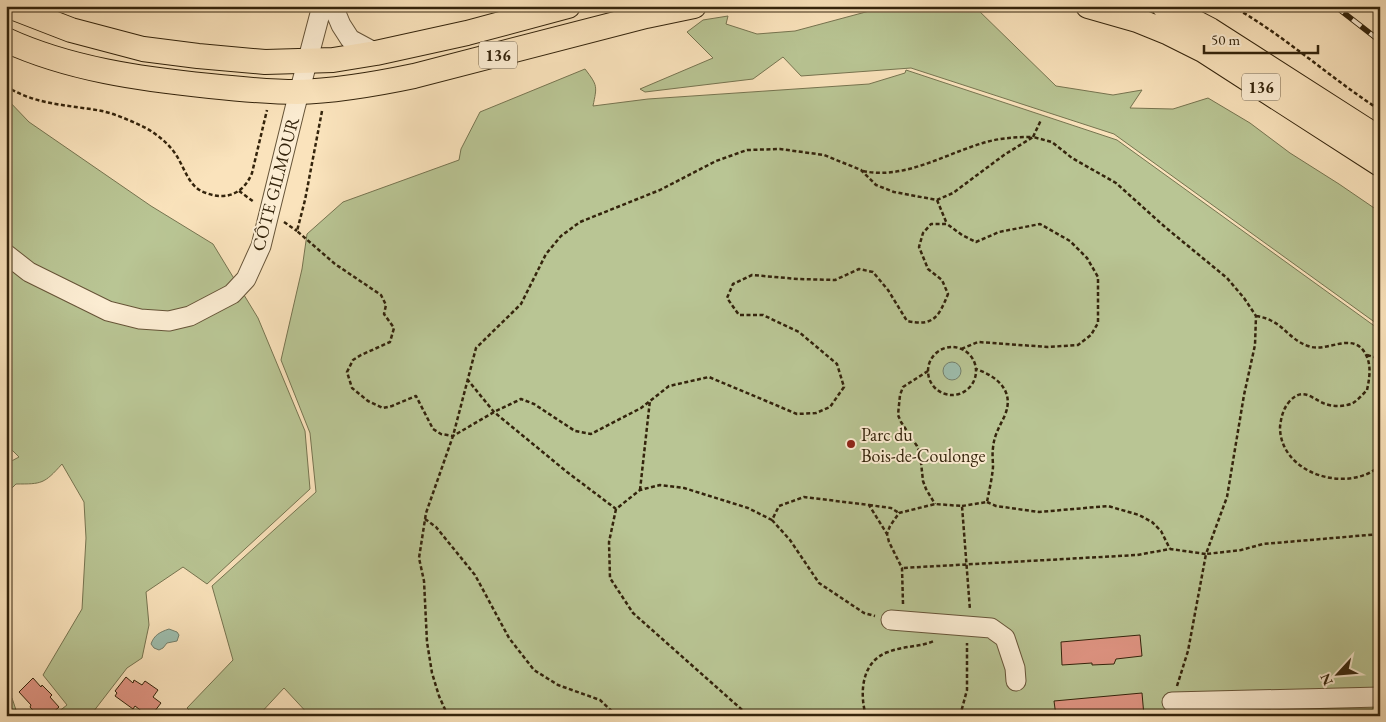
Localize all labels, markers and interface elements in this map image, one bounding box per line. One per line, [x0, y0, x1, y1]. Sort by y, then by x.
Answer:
scale bar [1204, 22, 1317, 54]
text: 50 m [1211, 30, 1240, 49]
road number: 136 [479, 42, 517, 68]
road number: 136 [1242, 74, 1280, 100]
street label: CÔTE GILMOUR [246, 114, 304, 254]
place label: Parc du Bois-de-Coulonge [861, 423, 985, 467]
marker: Parc du Bois-de-Coulonge [845, 438, 857, 450]
north arrow [1314, 650, 1364, 700]
text: N [1315, 670, 1337, 689]

